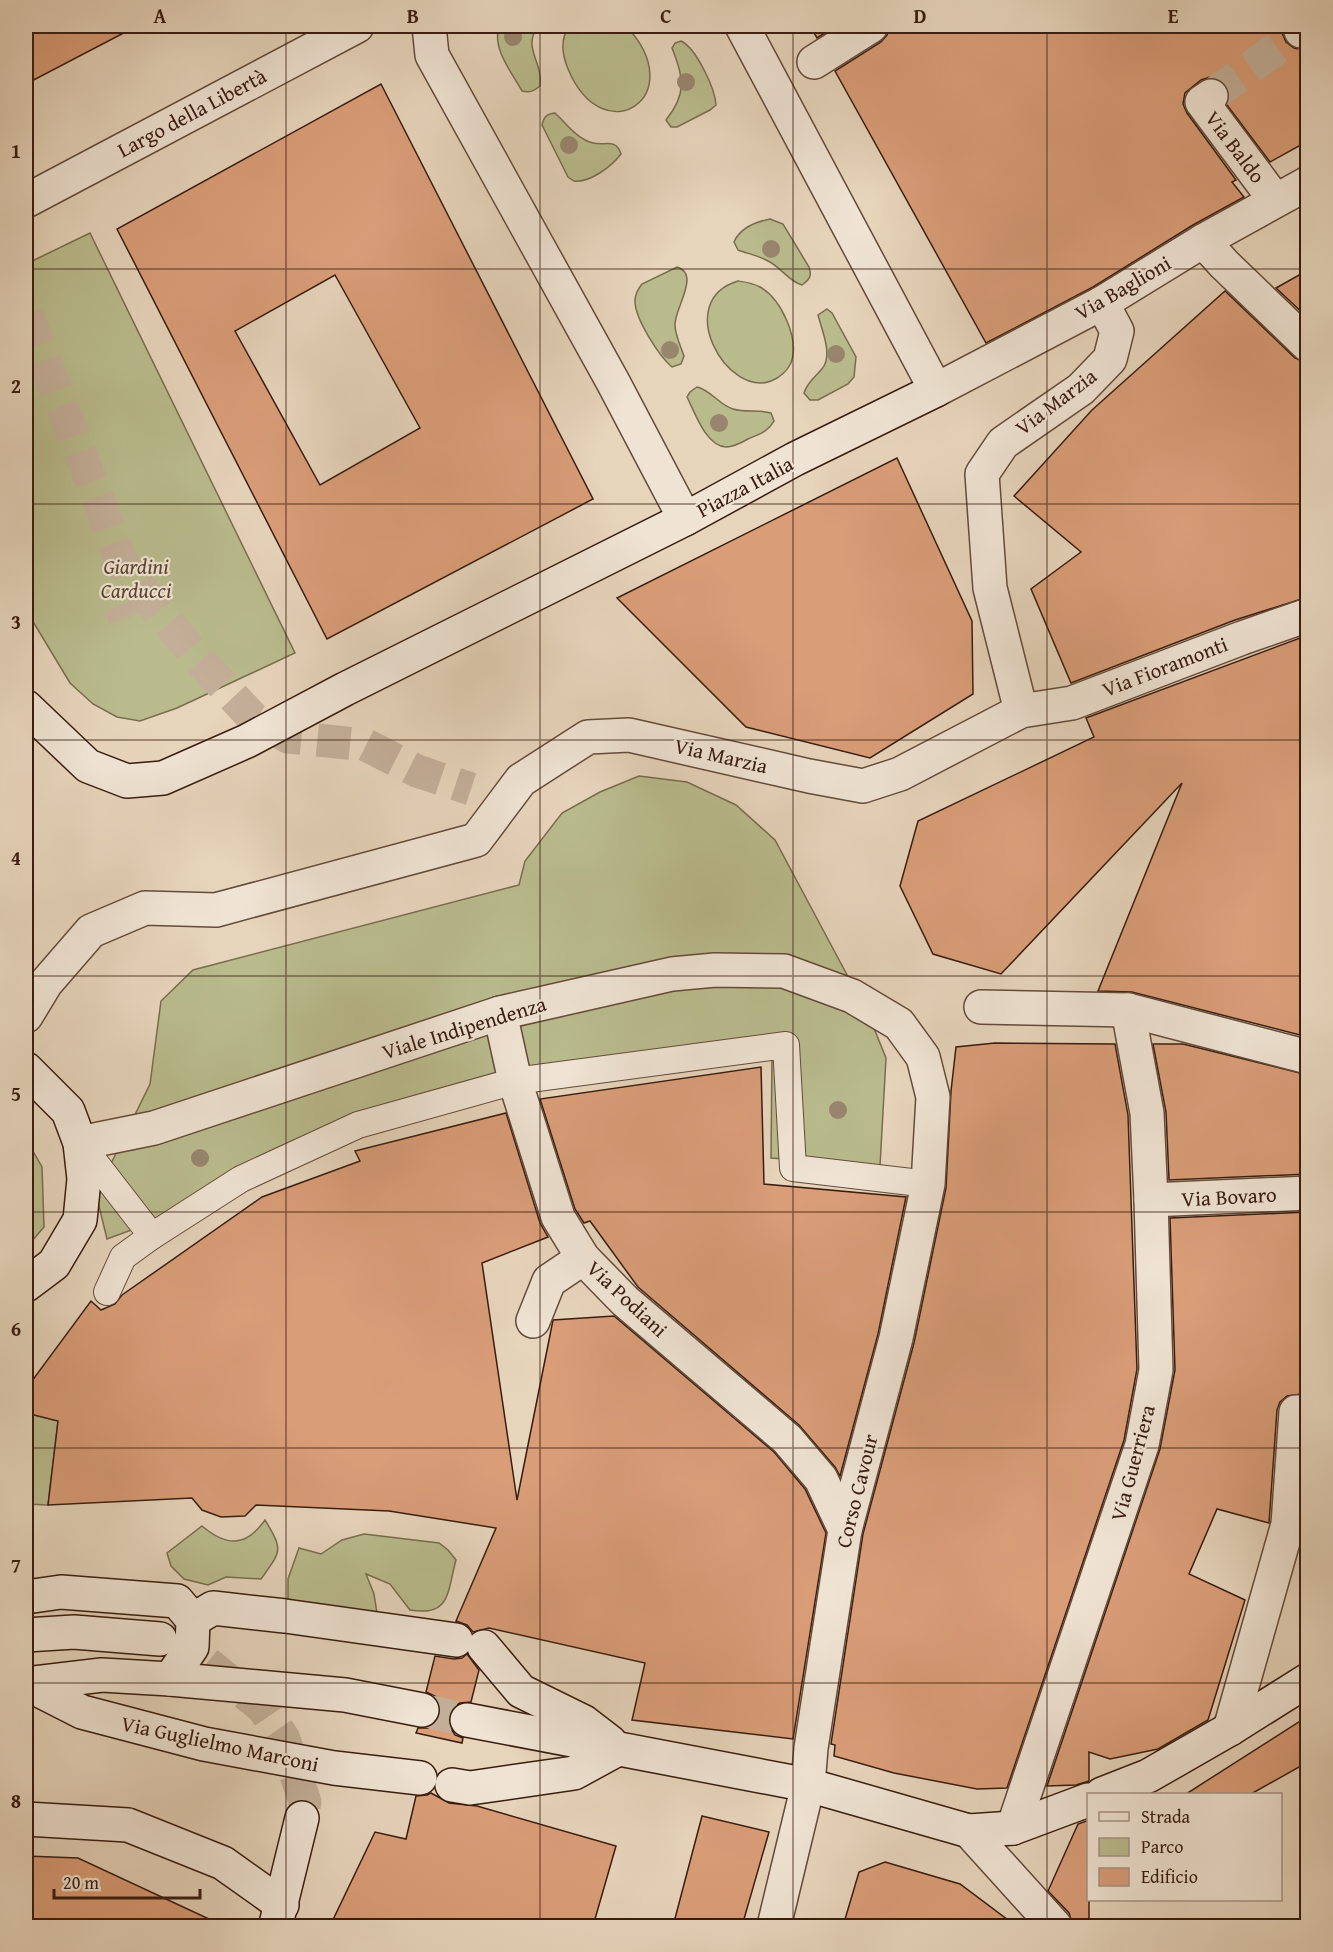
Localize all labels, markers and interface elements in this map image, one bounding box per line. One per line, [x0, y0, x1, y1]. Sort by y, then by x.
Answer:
text: A [154, 1, 167, 30]
text: B [407, 1, 419, 30]
text: C [660, 1, 672, 30]
text: D [913, 1, 927, 30]
text: E [1168, 1, 1179, 30]
street label: Largo della Libertà [112, 60, 272, 165]
street label: Via Baldo [1198, 104, 1273, 190]
text: 1 [11, 136, 21, 165]
street label: Via Baglioni [1069, 247, 1177, 328]
street label: Via Marzia [1008, 361, 1103, 443]
text: 2 [11, 371, 21, 400]
street label: Piazza Italia [691, 448, 799, 525]
park label: Giardini Carducci [101, 551, 172, 606]
text: 3 [11, 607, 21, 636]
street label: Via Fioramonti [1097, 628, 1232, 705]
street label: Via Marzia [671, 730, 771, 781]
text: 4 [11, 843, 21, 872]
street label: Viale Indipendenza [378, 988, 550, 1067]
text: 5 [11, 1079, 21, 1108]
street label: Via Bovaro [1181, 1179, 1277, 1214]
street label: Via Podiani [580, 1253, 675, 1344]
text: 6 [11, 1314, 21, 1343]
street label: Via Guerriera [1102, 1401, 1163, 1524]
street label: Corso Cavour [827, 1430, 886, 1551]
text: 7 [11, 1550, 21, 1579]
street label: Via Guglielmo Marconi [118, 1707, 322, 1780]
text: 8 [11, 1786, 21, 1815]
legend [1087, 1793, 1282, 1901]
text: Strada [1141, 1803, 1191, 1830]
text: Parco [1141, 1833, 1184, 1860]
scale bar [54, 1862, 200, 1900]
text: Edificio [1141, 1863, 1198, 1890]
text: 20 m [63, 1869, 99, 1896]

